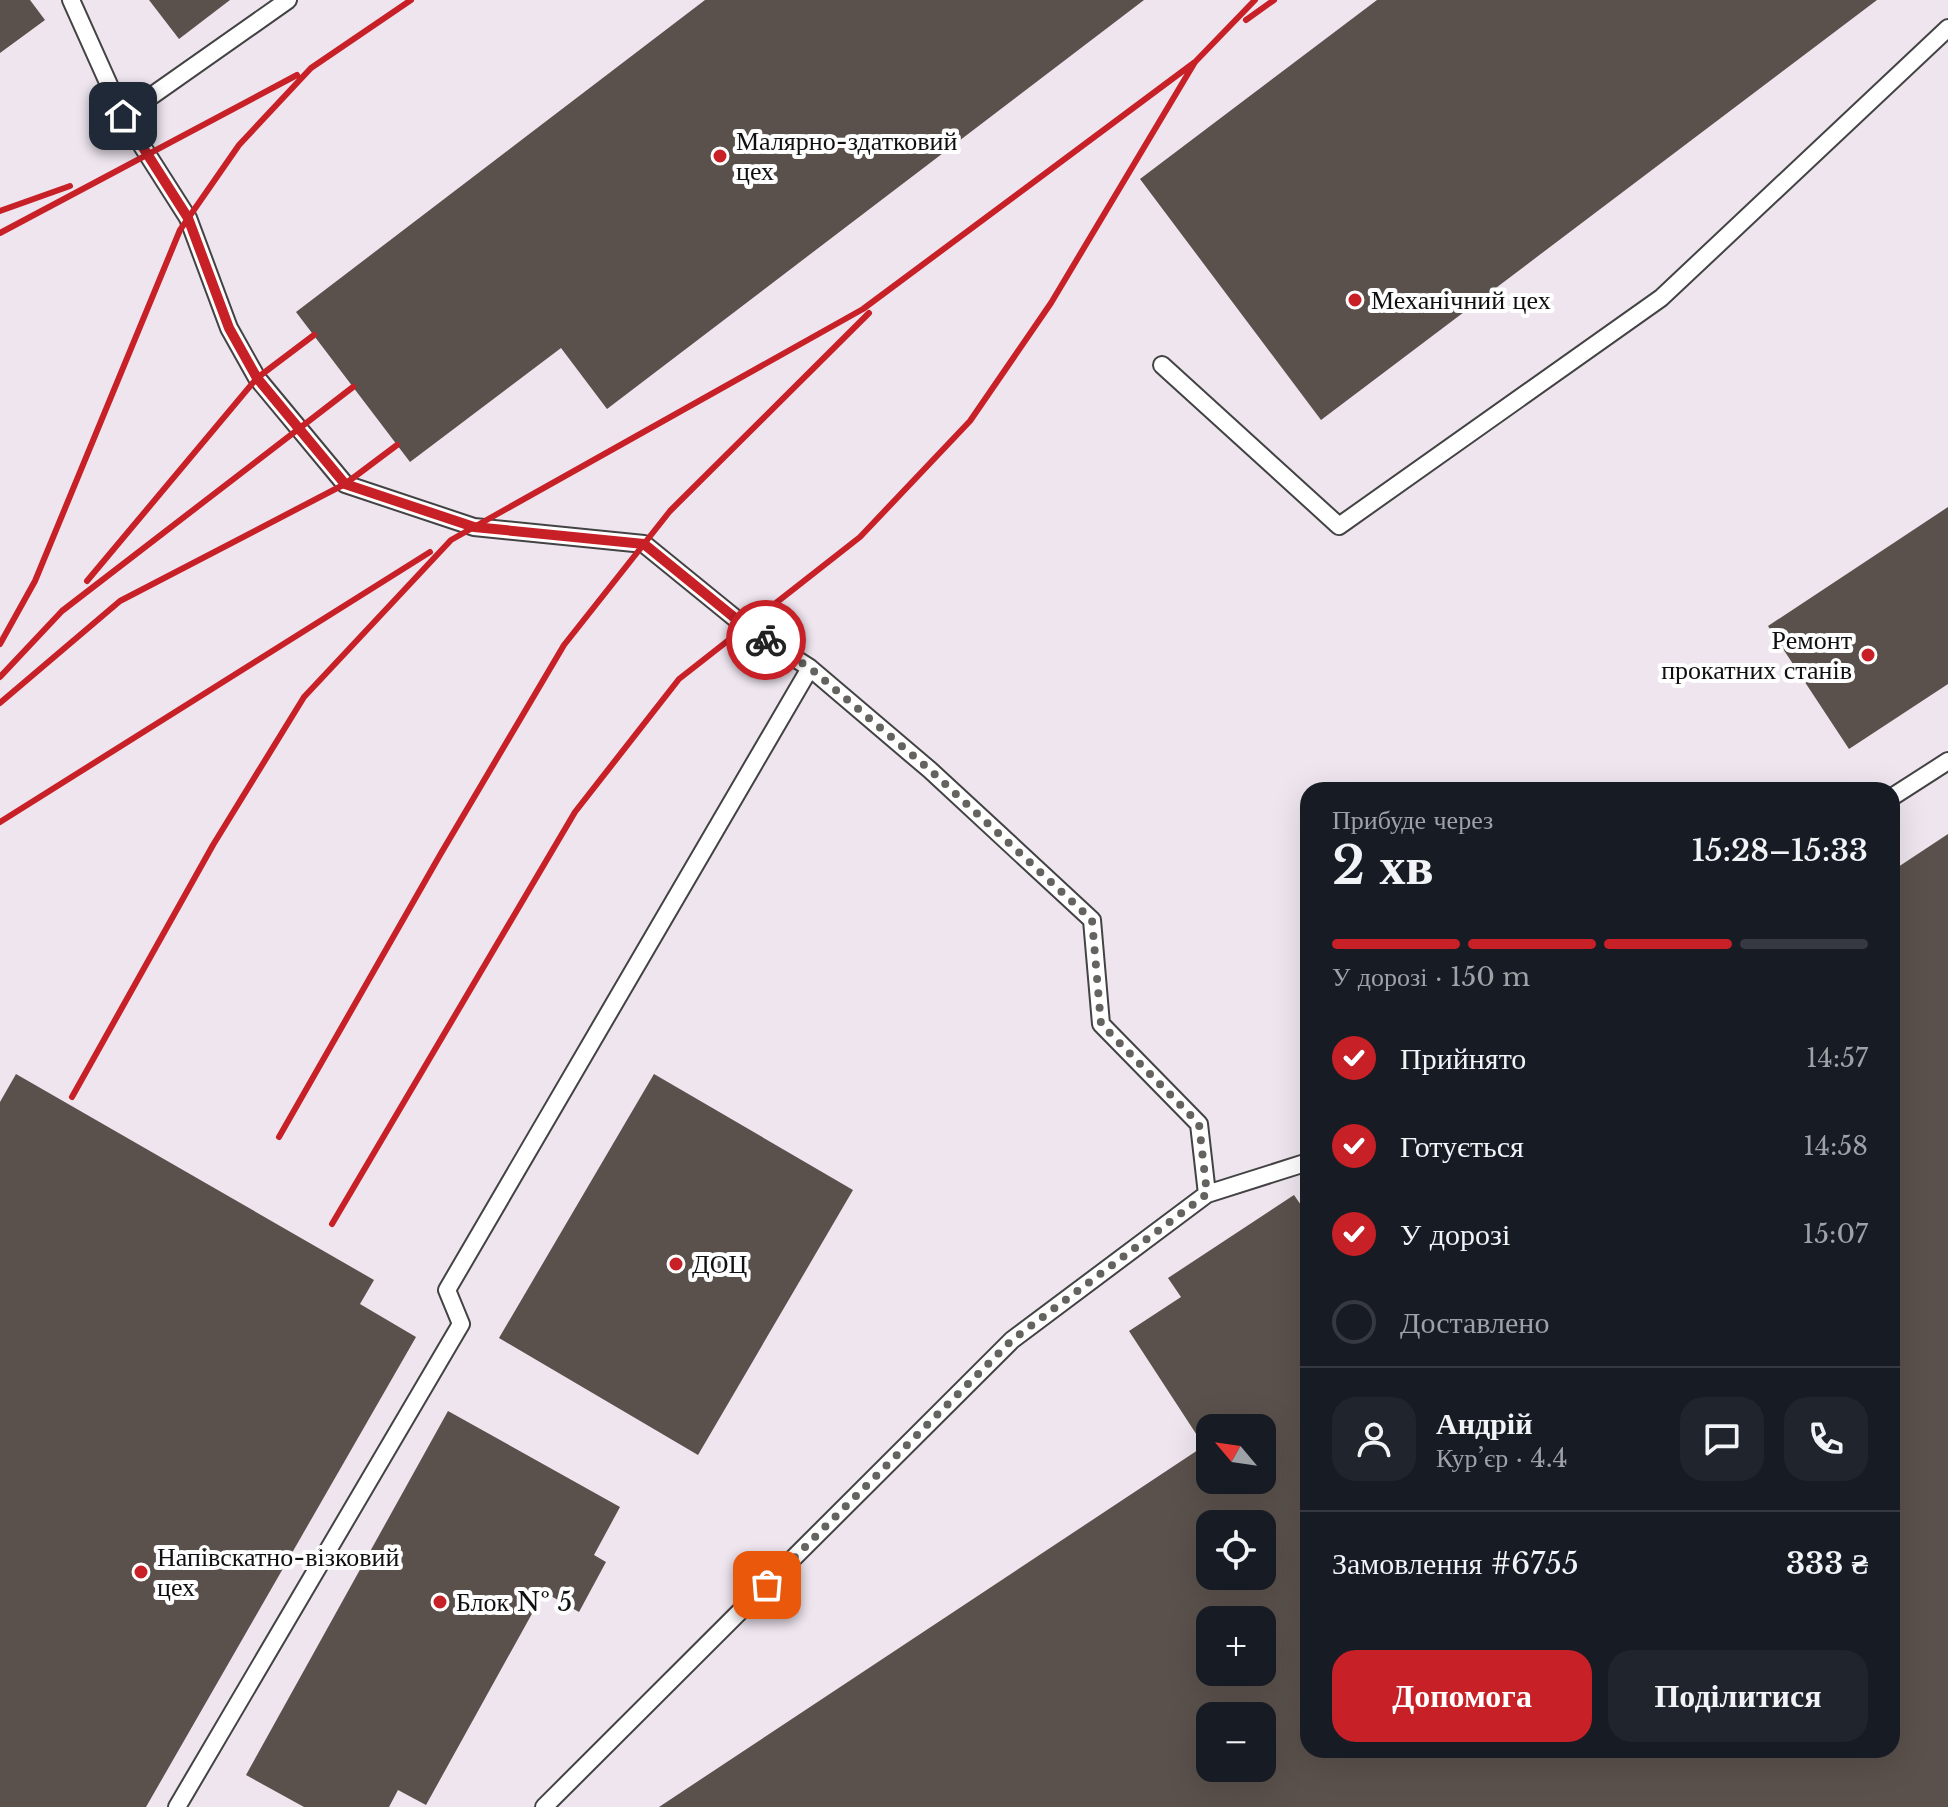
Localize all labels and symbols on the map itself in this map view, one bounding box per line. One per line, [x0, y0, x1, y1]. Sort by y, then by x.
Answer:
pin [89, 82, 157, 150]
place label: Малярно-здатковий цех [736, 125, 958, 187]
marker: Малярно-здатковий цех [711, 147, 729, 165]
place label: Механічний цех [1371, 284, 1551, 316]
marker: Механічний цех [1346, 291, 1364, 309]
courier [726, 600, 806, 680]
place label: Ремонт прокатних станів [1661, 624, 1852, 686]
marker: Ремонт прокатних станів [1859, 646, 1877, 664]
place label: ДОЦ [692, 1248, 748, 1280]
marker: ДОЦ [667, 1255, 685, 1273]
north arrow [1196, 1414, 1276, 1494]
place label: Напівскатно-візковий цех [157, 1541, 399, 1603]
pin [733, 1551, 801, 1619]
marker: Напівскатно-візковий цех [132, 1563, 150, 1581]
place label: Блок № 5 [456, 1586, 572, 1618]
marker: Блок № 5 [431, 1593, 449, 1611]

